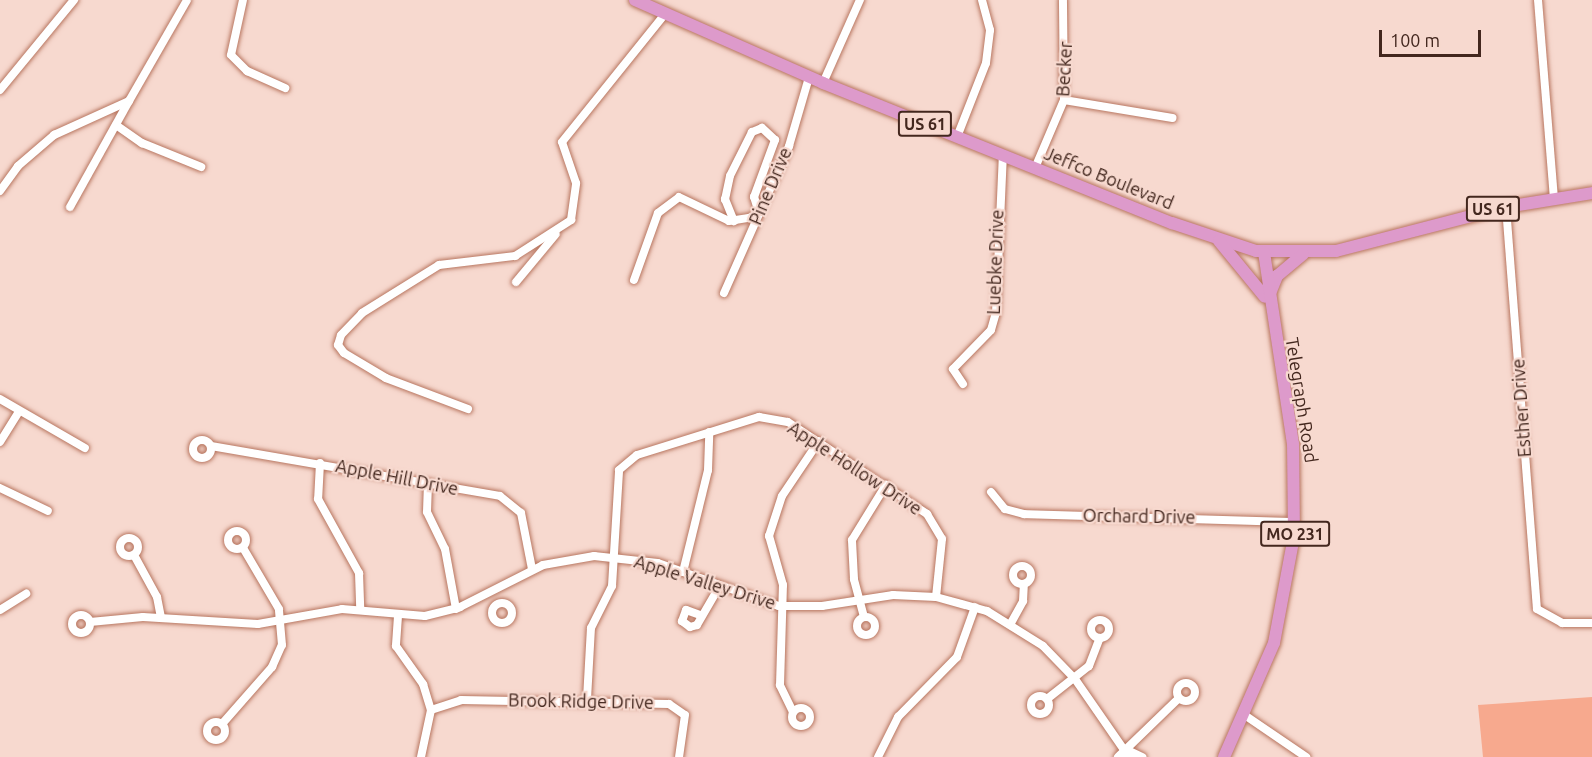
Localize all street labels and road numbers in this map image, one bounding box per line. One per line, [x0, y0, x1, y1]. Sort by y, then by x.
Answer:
street label: Becker [1052, 41, 1076, 97]
road number: US 61 [896, 111, 954, 137]
street label: Jeffco Boulevard [1041, 142, 1177, 214]
street label: Pine Drive [744, 144, 796, 228]
road number: US 61 [1464, 196, 1522, 222]
street label: Luebke Drive [982, 209, 1008, 315]
street label: Telegraph Road [1281, 336, 1323, 464]
street label: Esther Drive [1507, 358, 1535, 458]
street label: Apple Hollow Drive [784, 417, 926, 519]
street label: Apple Hill Drive [334, 455, 460, 499]
street label: Orchard Drive [1082, 504, 1196, 528]
road number: MO 231 [1259, 521, 1331, 547]
street label: Apple Valley Drive [632, 550, 778, 614]
street label: Brook Ridge Drive [508, 689, 654, 713]

